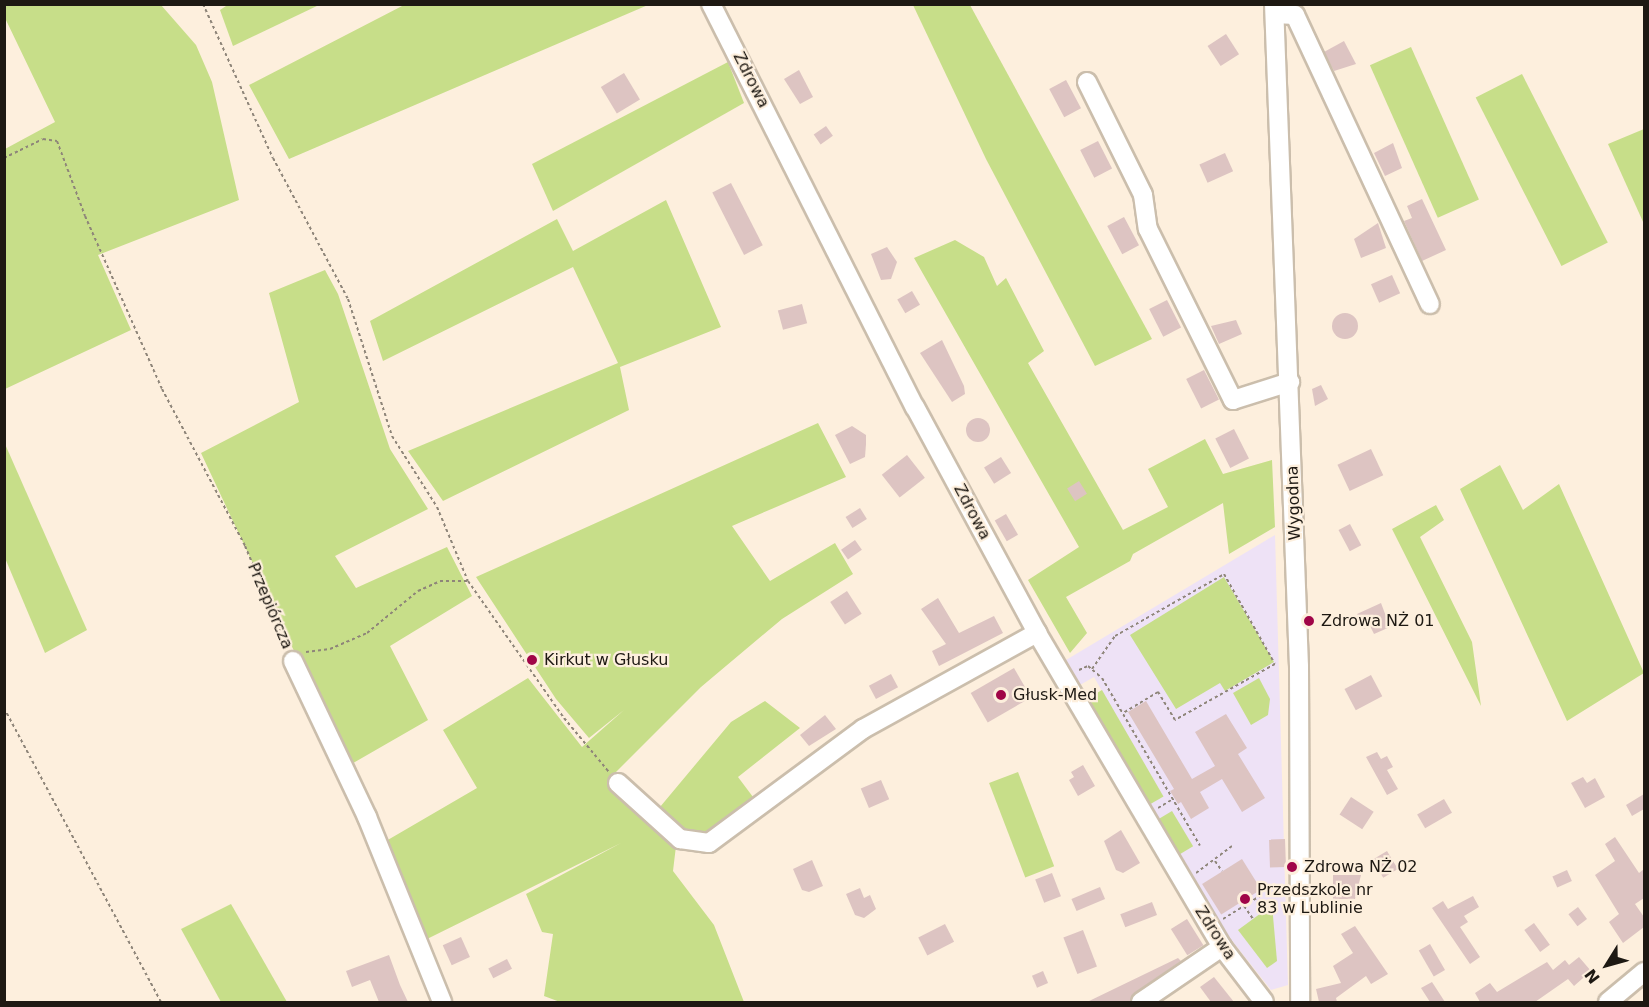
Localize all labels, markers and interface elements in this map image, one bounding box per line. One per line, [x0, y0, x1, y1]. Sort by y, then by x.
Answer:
street label: Zdrowa [729, 49, 773, 111]
street label: Wygodna [1283, 465, 1305, 541]
street label: Zdrowa [949, 481, 995, 543]
street label: Przepiórcza [243, 560, 297, 652]
place label: Zdrowa NŻ 01 [1321, 611, 1434, 631]
marker: Zdrowa NŻ 01 [1302, 614, 1316, 628]
place label: Kirkut w Głusku [544, 650, 668, 670]
marker: Kirkut w Głusku [525, 653, 539, 667]
place label: Głusk-Med [1013, 685, 1097, 705]
marker: Głusk-Med [994, 688, 1008, 702]
place label: Zdrowa NŻ 02 [1304, 857, 1417, 877]
marker: Zdrowa NŻ 02 [1285, 860, 1299, 874]
place label: Przedszkole nr 83 w Lublinie [1257, 880, 1373, 918]
marker: Przedszkole nr 83 w Lublinie [1238, 892, 1252, 906]
street label: Zdrowa [1191, 903, 1239, 963]
north arrow [1577, 935, 1637, 995]
text: N [1581, 965, 1604, 987]

